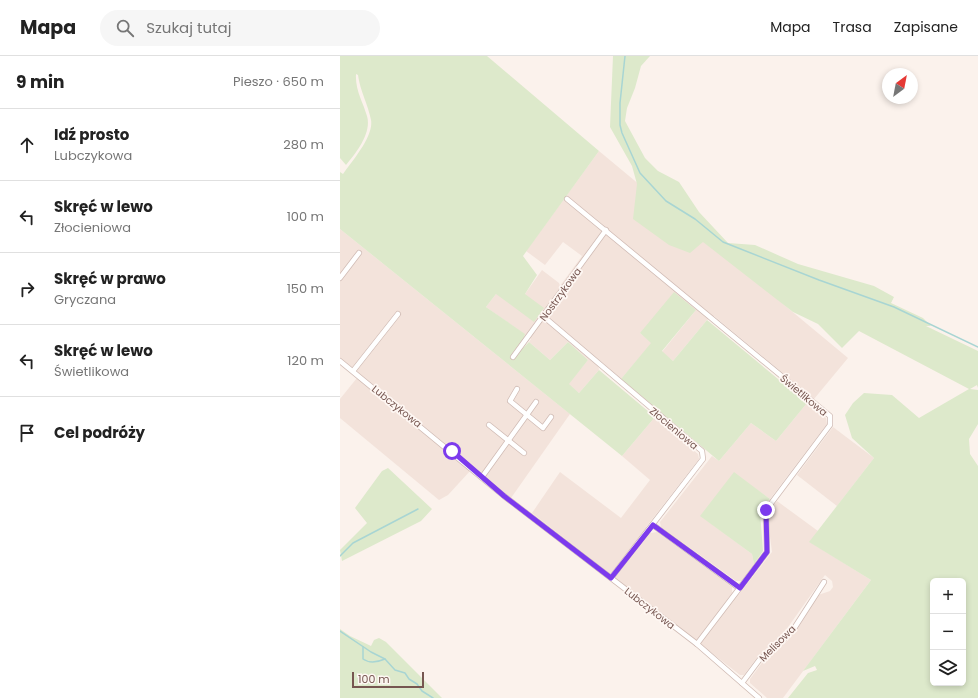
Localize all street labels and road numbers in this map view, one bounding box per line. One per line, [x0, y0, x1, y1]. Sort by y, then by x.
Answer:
street label: Nostrzykowa [536, 265, 585, 324]
street label: Świetlikowa [777, 371, 831, 420]
street label: Lubczykowa [369, 382, 425, 431]
street label: Złocieniowa [646, 404, 701, 453]
street label: Lubczykowa [621, 584, 678, 633]
street label: Melisowa [756, 622, 799, 665]

